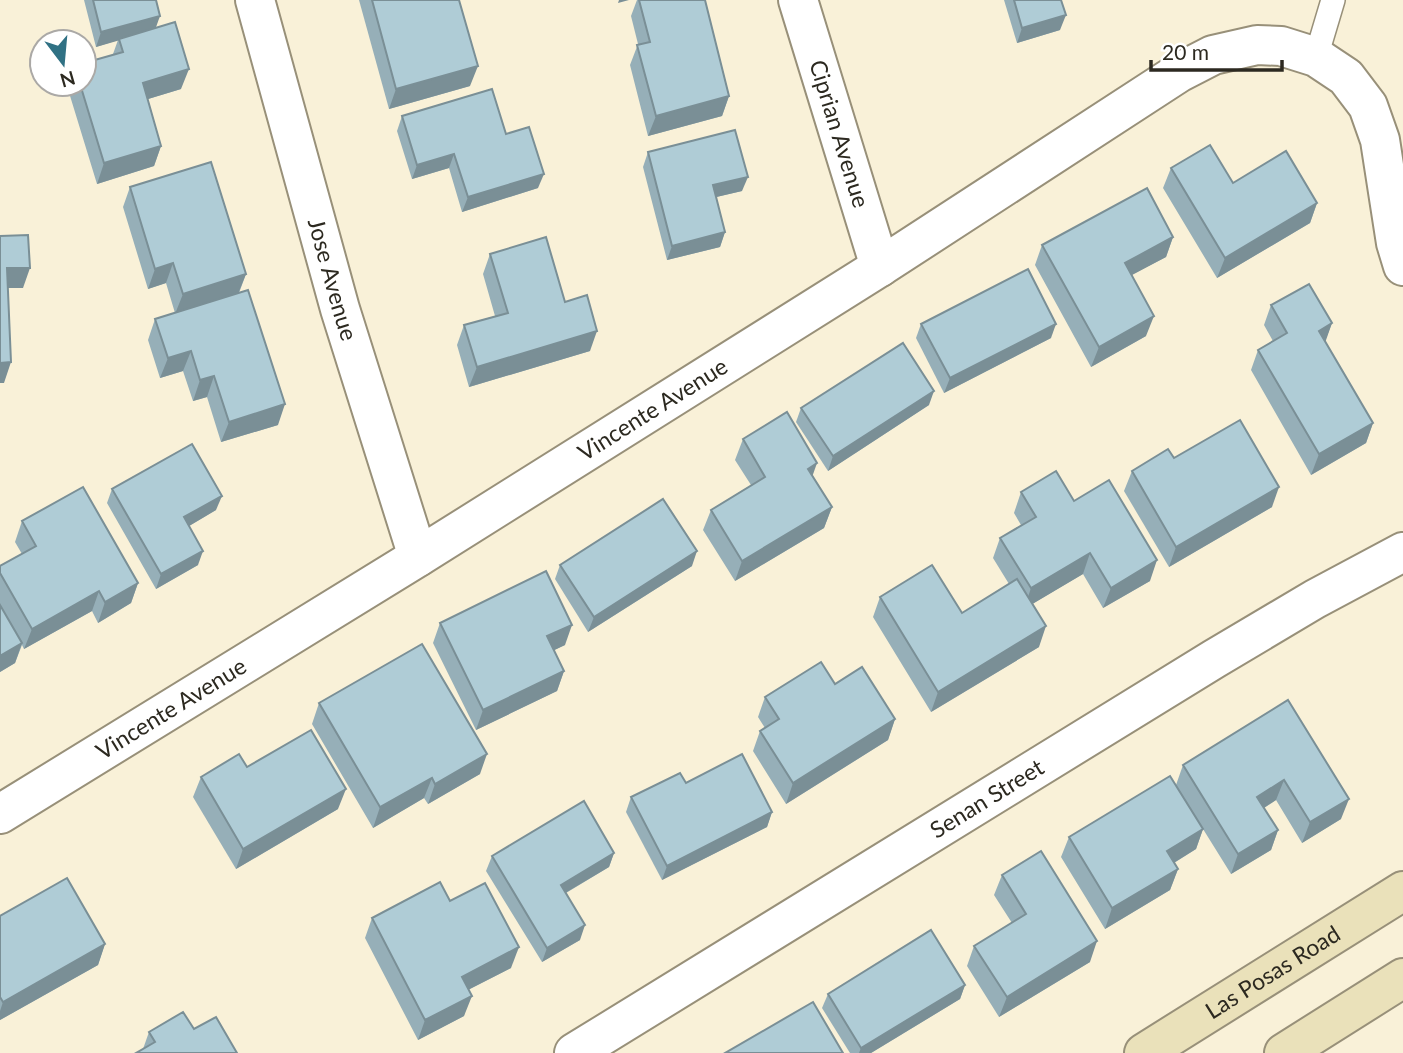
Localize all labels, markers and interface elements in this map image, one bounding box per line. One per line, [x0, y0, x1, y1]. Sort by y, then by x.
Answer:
north arrow [28, 28, 98, 98]
scale bar [1151, 28, 1282, 72]
text: 20 m [1162, 39, 1209, 64]
street label: Ciprian Avenue [804, 56, 876, 211]
text: N [58, 67, 78, 93]
street label: Jose Avenue [303, 215, 364, 344]
street label: Vincente Avenue [572, 351, 732, 466]
street label: Vincente Avenue [90, 651, 251, 765]
street label: Senan Street [925, 752, 1049, 843]
street label: Las Posas Road [1200, 919, 1345, 1024]

